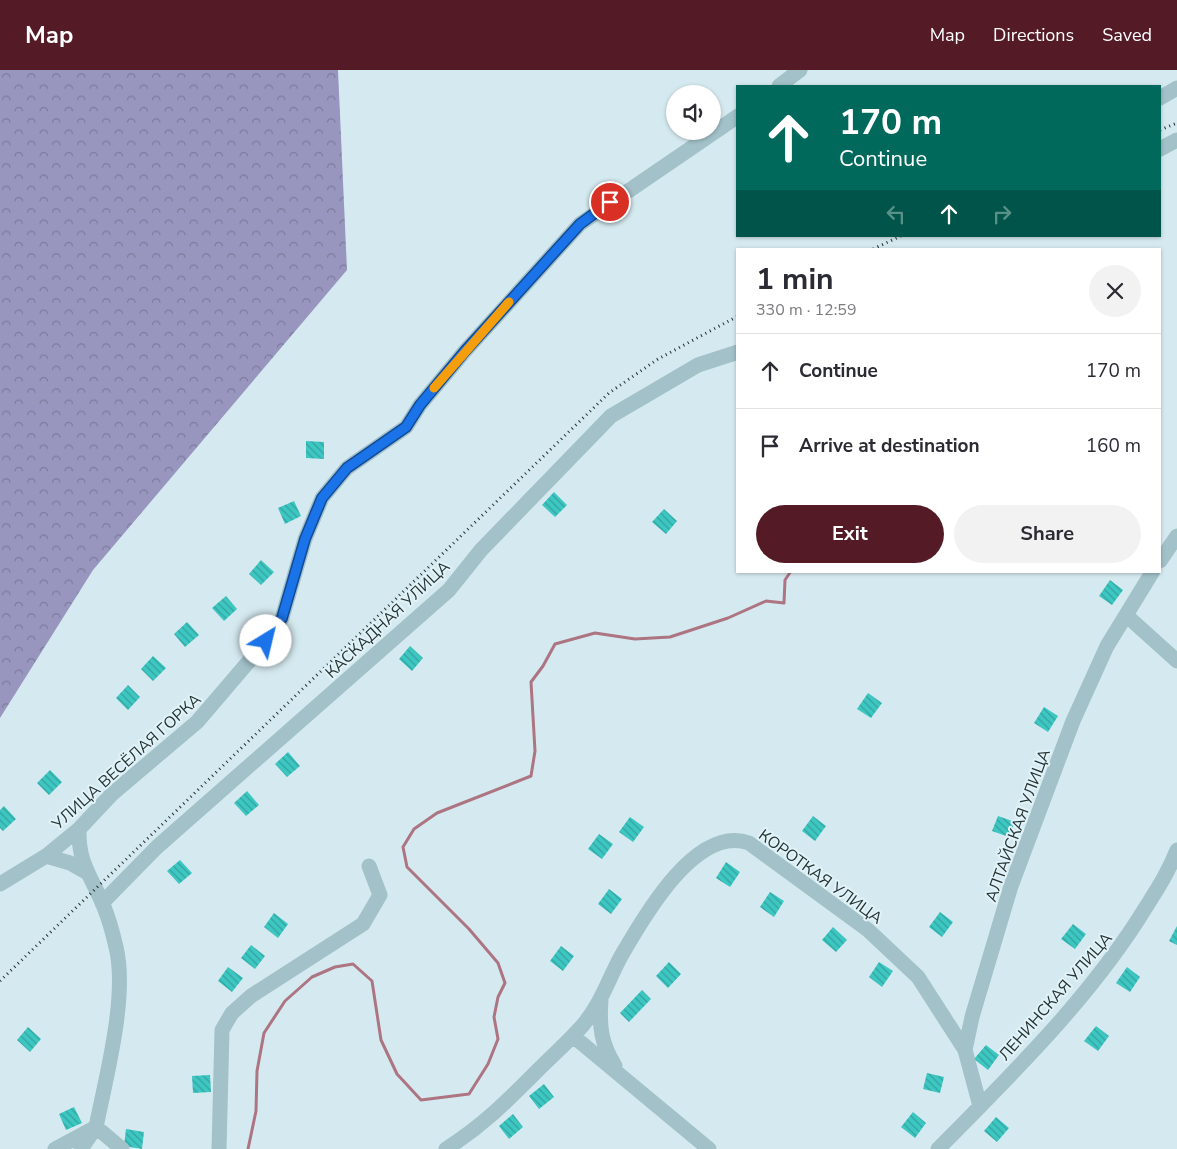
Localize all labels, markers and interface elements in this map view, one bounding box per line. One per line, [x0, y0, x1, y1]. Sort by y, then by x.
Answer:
text: Map [25, 19, 73, 51]
text: Map [930, 23, 965, 47]
text: Directions [993, 23, 1074, 47]
text: Saved [1102, 23, 1152, 47]
map controls [666, 85, 721, 140]
button: sound [666, 85, 721, 140]
text: 170 m [839, 99, 942, 146]
icon: ahead [756, 105, 821, 170]
text: Continue [839, 144, 927, 174]
pin [589, 181, 631, 223]
icon: arrive [596, 188, 624, 216]
icon: left [882, 200, 910, 228]
icon: ahead [935, 200, 963, 228]
icon: right [988, 200, 1016, 228]
text: 1 min [756, 259, 834, 300]
button: close [1089, 265, 1141, 317]
text: 330 m · 12:59 [756, 299, 857, 321]
icon: ahead [756, 357, 784, 385]
text: Continue [799, 358, 878, 384]
text: 170 m [1086, 358, 1141, 384]
icon: arrive [756, 432, 784, 460]
text: Arrive at destination [799, 433, 980, 459]
text: 160 m [1086, 433, 1141, 459]
button: Exit [756, 505, 944, 563]
button: Share [954, 505, 1141, 563]
street label: КАСКАДНАЯ УЛИЦА [321, 556, 455, 683]
position arrow [239, 614, 291, 666]
street label: УЛИЦА ВЕСЁЛАЯ ГОРКА [47, 689, 206, 835]
street label: АЛТАЙСКАЯ УЛИЦА [980, 746, 1056, 905]
street label: КОРОТКАЯ УЛИЦА [754, 824, 887, 930]
street label: ЛЕНИНСКАЯ УЛИЦА [994, 928, 1118, 1065]

